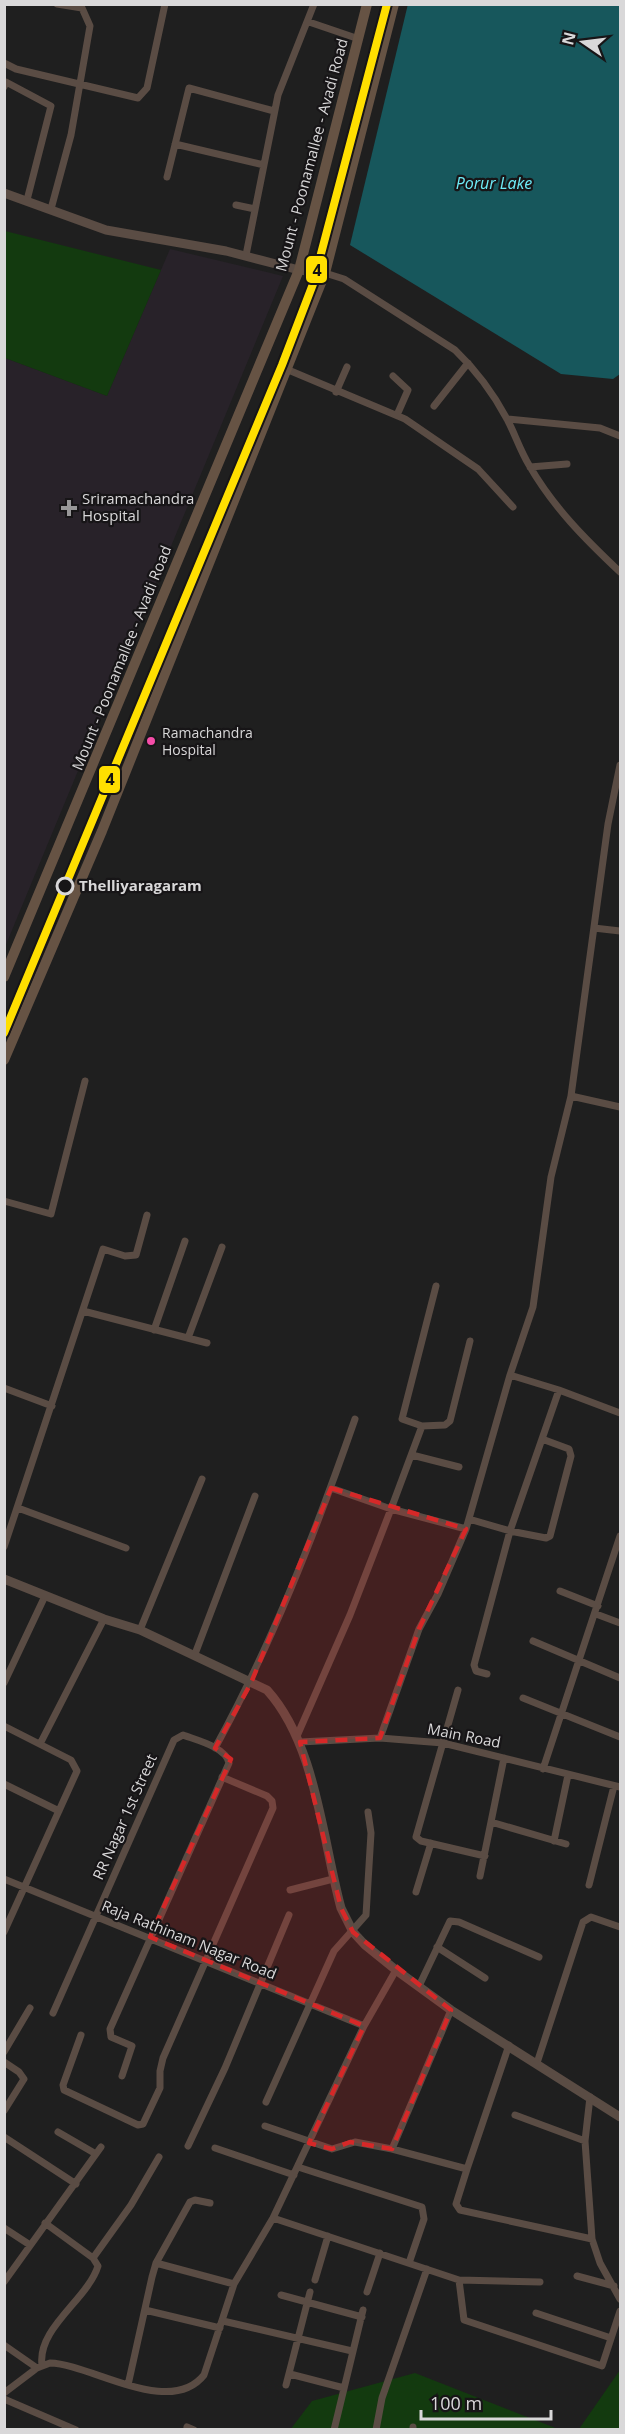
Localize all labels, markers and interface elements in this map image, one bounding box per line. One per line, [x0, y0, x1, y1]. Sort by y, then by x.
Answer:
north arrow [553, 12, 613, 72]
text: N [556, 29, 581, 47]
street label: Mount - Poonamallee - Avadi Road [270, 36, 352, 274]
water label: Porur Lake [456, 172, 532, 194]
line badge: 4 [305, 255, 328, 284]
text: 4 [312, 259, 322, 281]
place label: Sriramachandra Hospital [82, 488, 194, 525]
marker: Sriramachandra Hospital [60, 499, 78, 517]
street label: Mount - Poonamallee - Avadi Road [67, 542, 175, 773]
place label: Ramachandra Hospital [162, 723, 253, 759]
marker: Ramachandra Hospital [145, 735, 157, 747]
line badge: 4 [98, 765, 121, 794]
text: 4 [105, 768, 115, 790]
place label: Thelliyaragaram [79, 875, 202, 895]
marker: Thelliyaragaram [56, 877, 74, 895]
street label: Main Road [426, 1718, 503, 1752]
street label: RR Nagar 1st Street [87, 1751, 161, 1883]
street label: Raja Rathinam Nagar Road [99, 1895, 280, 1983]
scale bar [421, 2383, 552, 2421]
text: 100 m [430, 2391, 482, 2415]

